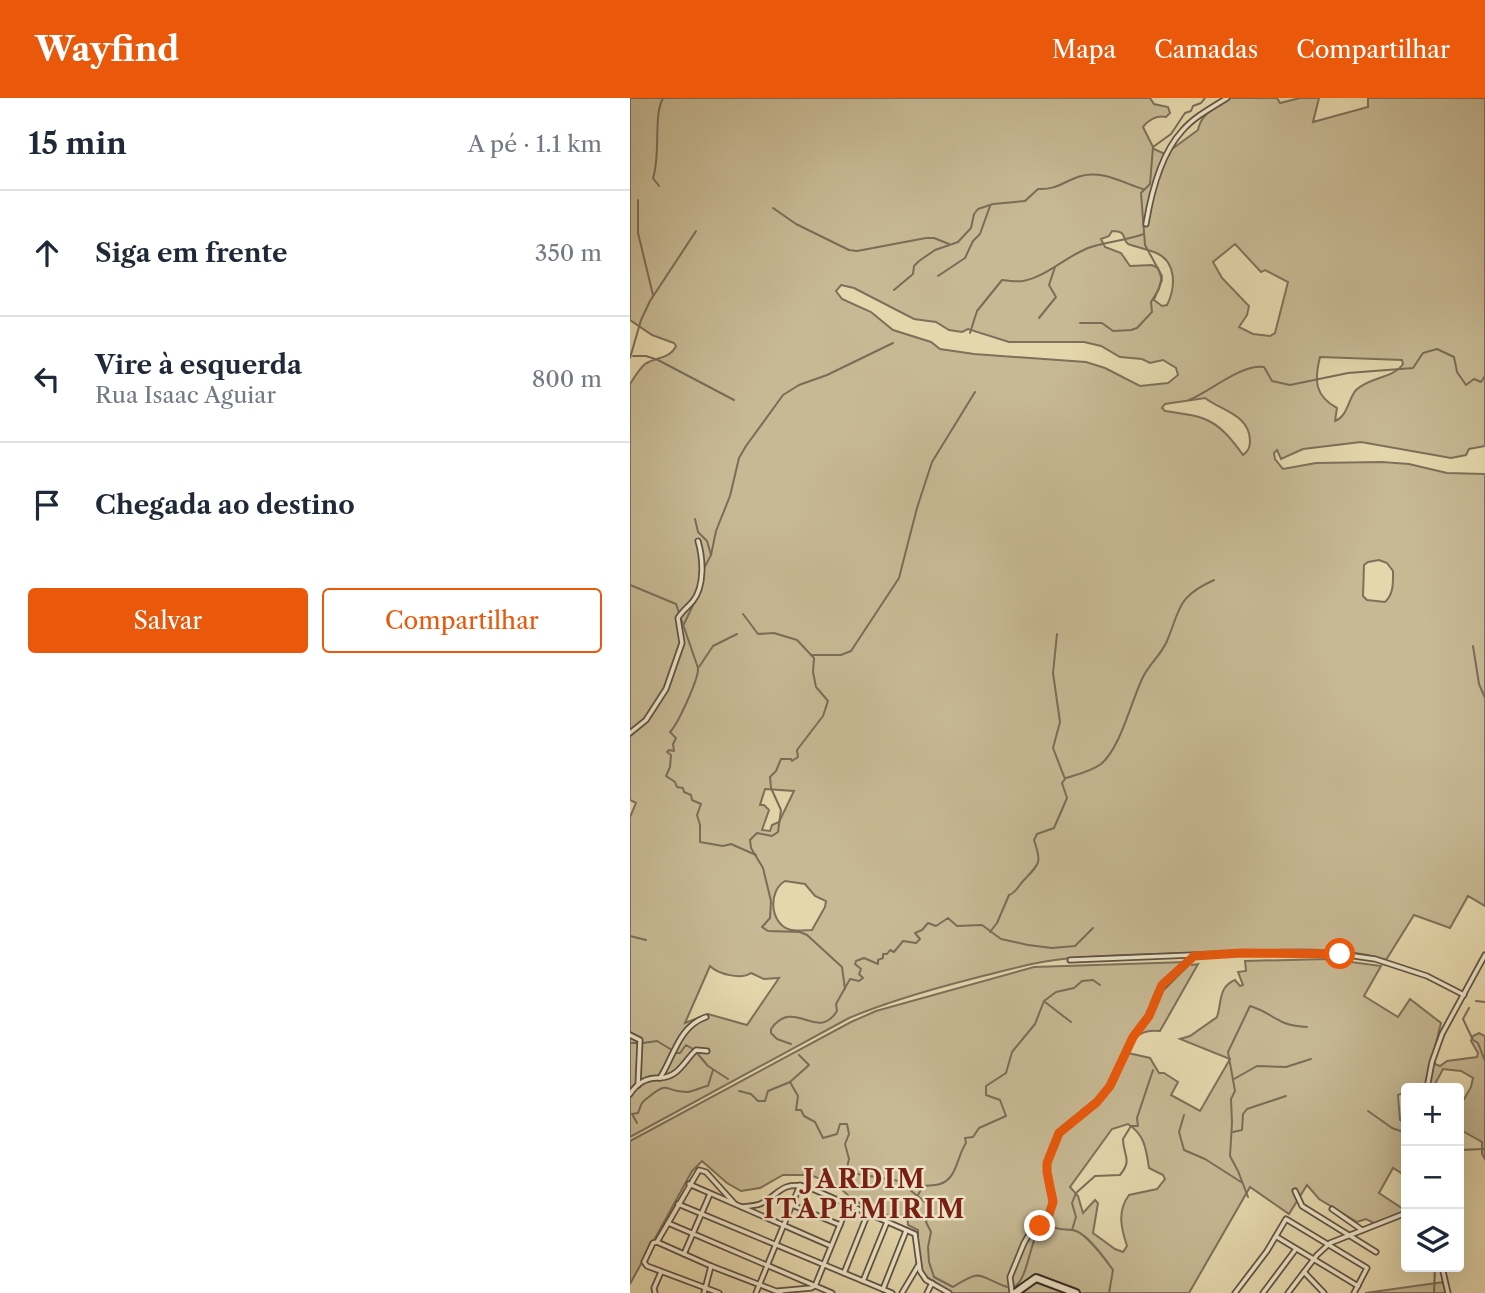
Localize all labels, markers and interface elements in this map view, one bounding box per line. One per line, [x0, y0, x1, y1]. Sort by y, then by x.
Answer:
text: Wayfind [35, 29, 179, 70]
text: Mapa [1052, 35, 1116, 64]
text: Camadas [1154, 35, 1258, 64]
text: Compartilhar [1296, 35, 1450, 64]
text: 15 min [28, 125, 127, 162]
text: A pé · 1.1 km [468, 130, 602, 158]
icon: ahead [28, 234, 66, 272]
text: Siga em frente [95, 237, 288, 269]
text: 350 m [535, 239, 602, 267]
text: Vire à esquerda [95, 349, 302, 381]
icon: left [28, 360, 66, 398]
text: 800 m [532, 365, 602, 393]
text: Rua Isaac Aguiar [95, 381, 276, 409]
icon: arrive [28, 486, 66, 524]
text: Chegada ao destino [95, 489, 355, 521]
button: Salvar [28, 588, 308, 653]
button: Compartilhar [322, 588, 602, 653]
route start [1324, 938, 1355, 969]
map controls [1401, 1083, 1464, 1272]
button: + [1401, 1083, 1464, 1146]
button: − [1401, 1146, 1464, 1209]
district label: JARDIM ITAPEMIRIM [764, 1163, 966, 1225]
button: layers [1401, 1209, 1464, 1272]
route end [1024, 1210, 1055, 1241]

